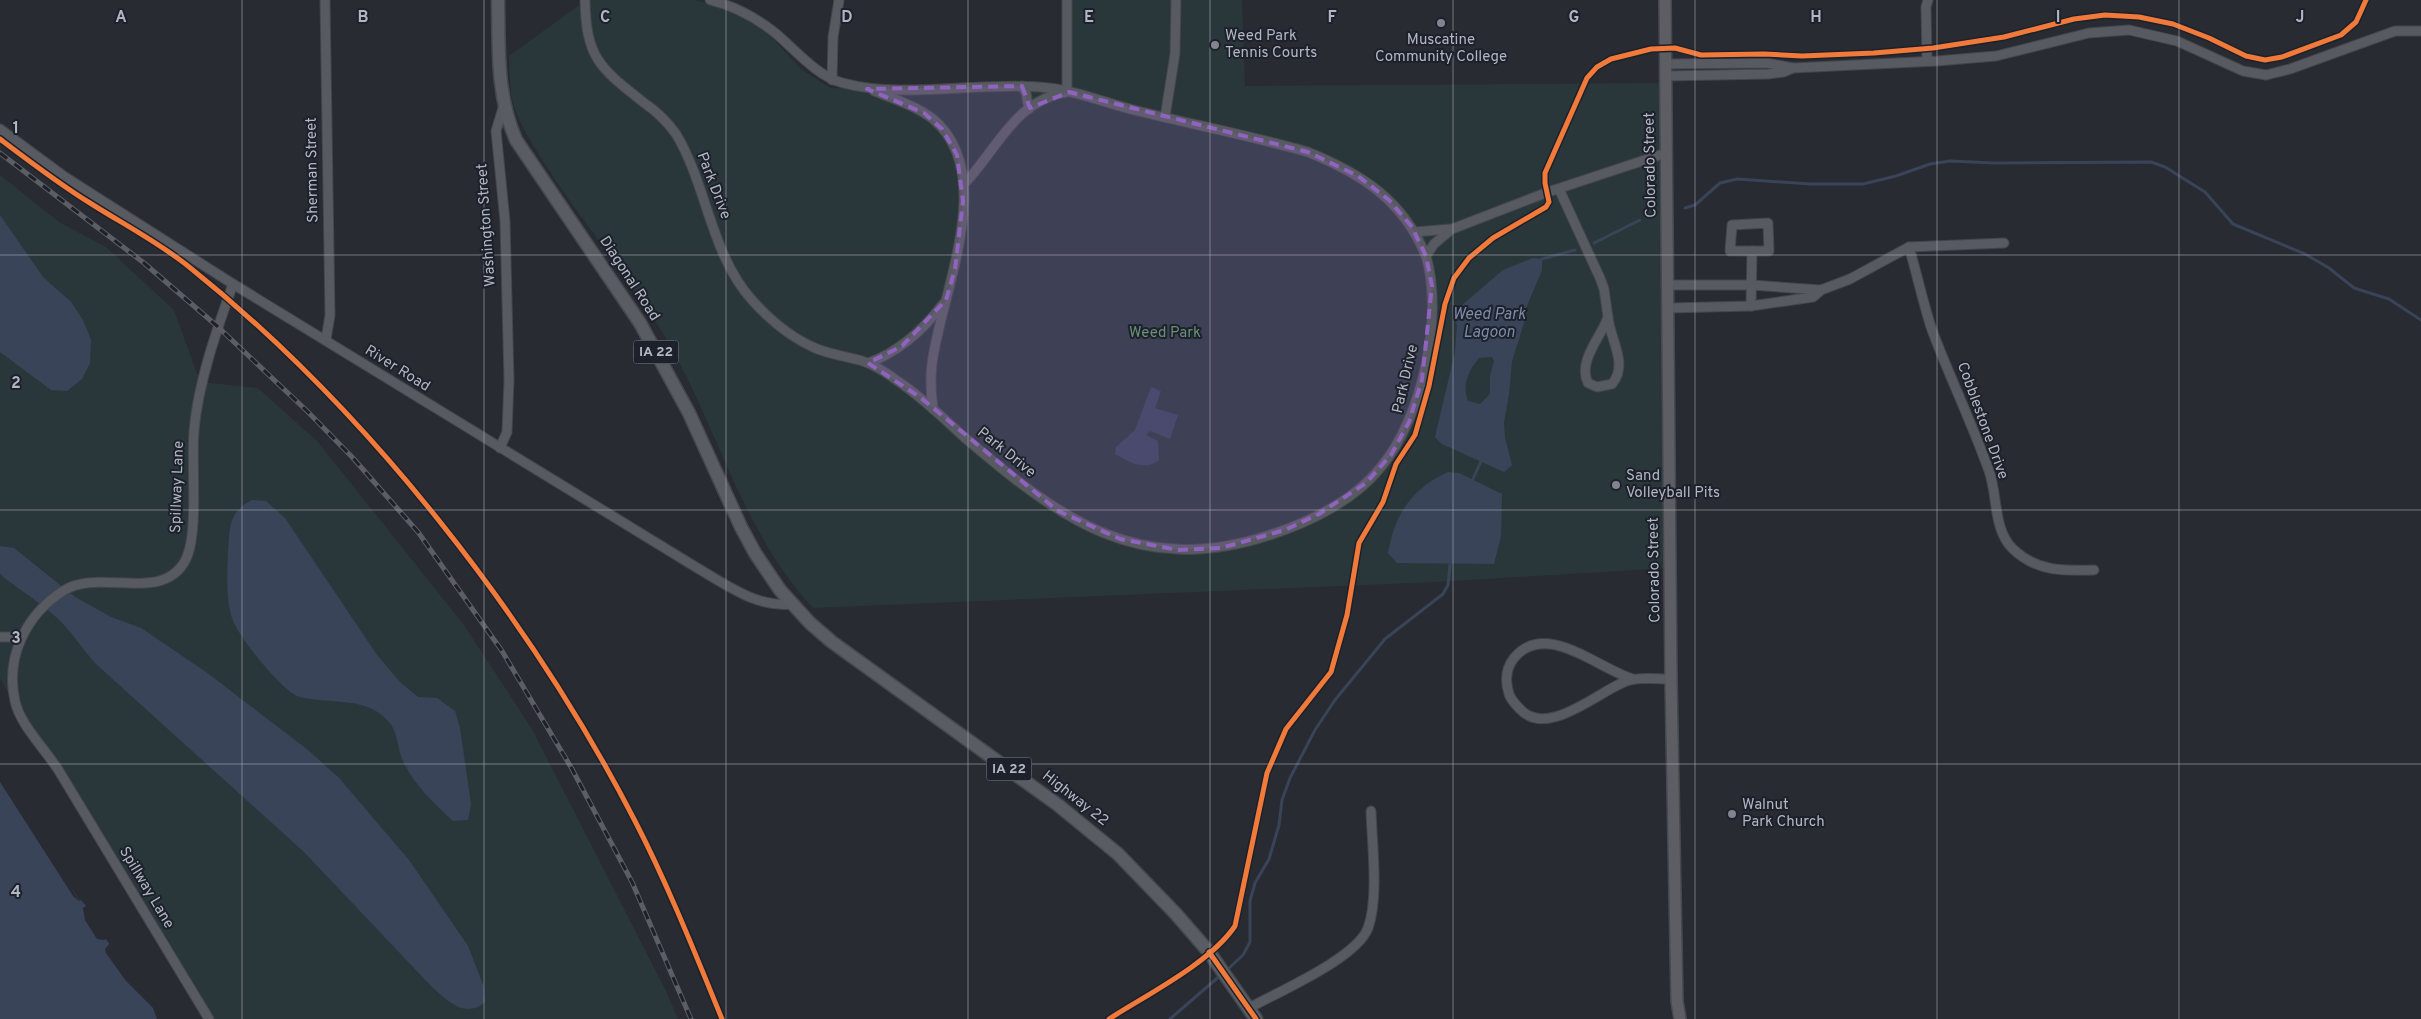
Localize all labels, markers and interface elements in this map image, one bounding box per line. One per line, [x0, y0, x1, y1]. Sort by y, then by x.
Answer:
text: A [115, 8, 127, 28]
text: B [357, 8, 369, 28]
text: C [600, 8, 610, 28]
text: D [841, 8, 853, 28]
text: E [1084, 8, 1094, 28]
text: F [1327, 8, 1337, 28]
text: G [1569, 8, 1579, 28]
text: H [1810, 8, 1822, 28]
text: I [2056, 8, 2060, 28]
text: J [2296, 8, 2304, 28]
marker: Muscatine Community College [1435, 17, 1447, 29]
place label: Weed Park Tennis Courts [1225, 27, 1317, 63]
place label: Muscatine Community College [1375, 31, 1507, 67]
marker: Weed Park Tennis Courts [1209, 39, 1221, 51]
street label: Colorado Street [1641, 112, 1661, 218]
street label: Sherman Street [303, 117, 323, 223]
text: 1 [13, 119, 19, 139]
street label: Park Drive [692, 150, 734, 222]
street label: Washington Street [473, 163, 501, 287]
street label: Diagonal Road [595, 233, 663, 325]
water label: Weed Park Lagoon [1452, 305, 1527, 343]
park label: Weed Park [1129, 324, 1201, 343]
street label: River Road [361, 341, 433, 397]
road number: IA 22 [634, 341, 678, 364]
street label: Park Drive [1389, 343, 1423, 415]
street label: Cobblestone Drive [1952, 360, 2012, 482]
text: 2 [11, 374, 21, 394]
street label: Park Drive [973, 424, 1039, 482]
street label: Spillway Lane [167, 441, 189, 533]
place label: Sand Volleyball Pits [1626, 467, 1720, 503]
marker: Sand Volleyball Pits [1610, 479, 1622, 491]
street label: Colorado Street [1645, 517, 1665, 623]
text: 3 [11, 629, 21, 649]
road number: IA 22 [986, 758, 1032, 781]
street label: Highway 22 [1038, 767, 1112, 831]
place label: Walnut Park Church [1742, 796, 1825, 832]
marker: Walnut Park Church [1726, 808, 1738, 820]
street label: Spillway Lane [114, 844, 178, 932]
text: 4 [11, 883, 21, 903]

